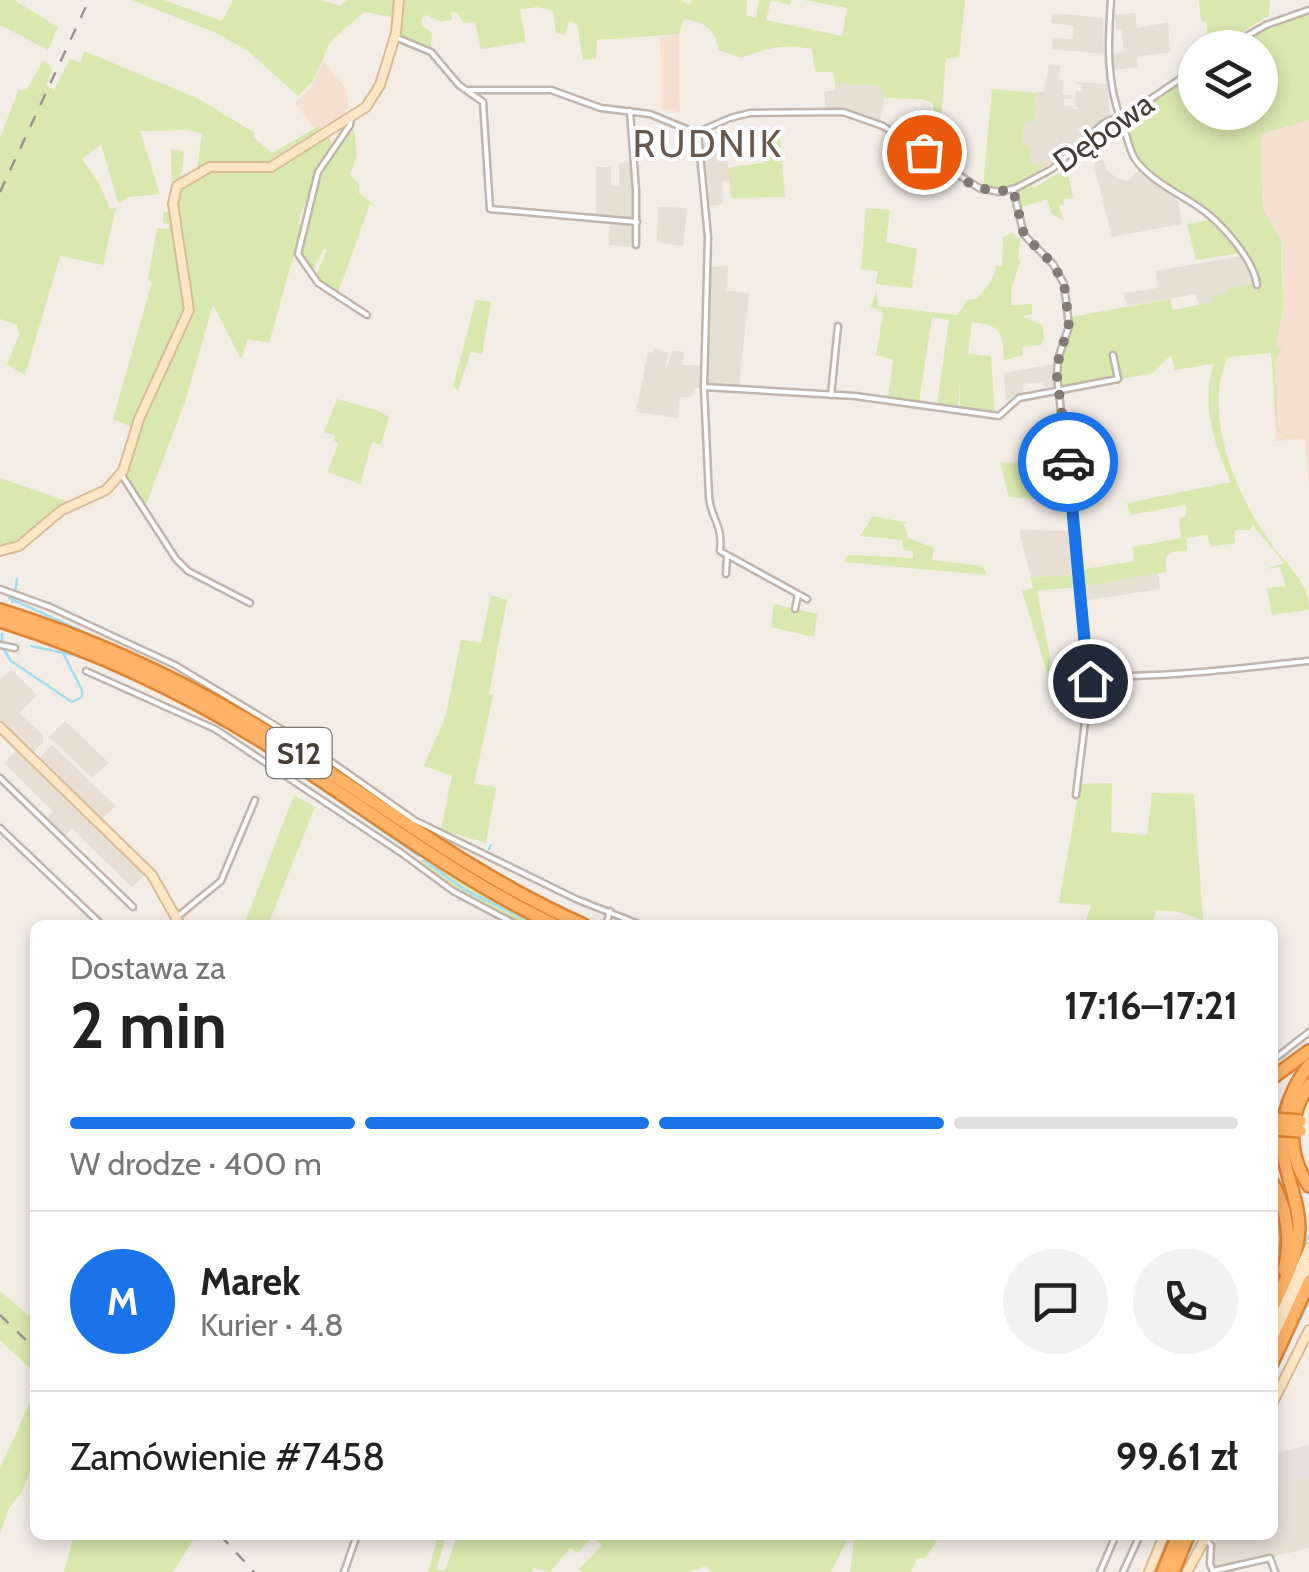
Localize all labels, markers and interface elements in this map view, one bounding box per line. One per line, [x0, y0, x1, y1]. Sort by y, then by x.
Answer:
map controls [1178, 30, 1278, 130]
button: layers [1178, 30, 1278, 130]
street label: Dębowa [1045, 83, 1161, 180]
pin [882, 110, 967, 195]
district label: RUDNIK [632, 120, 784, 167]
icon: bag [897, 125, 952, 180]
courier [1018, 412, 1118, 512]
icon: car [1041, 435, 1096, 490]
pin [1048, 639, 1133, 724]
icon: home [1063, 654, 1118, 709]
road number: S12 [266, 728, 332, 778]
text: Dostawa za [70, 948, 226, 987]
text: 17:16–17:21 [1064, 982, 1238, 1029]
text: 2 min [70, 985, 227, 1064]
text: W drodze · 400 m [70, 1144, 322, 1183]
button: chat [1003, 1249, 1108, 1354]
button: phone [1133, 1249, 1238, 1354]
text: Marek [200, 1258, 301, 1305]
text: M [107, 1278, 138, 1325]
text: Kurier · 4.8 [200, 1305, 344, 1344]
text: Zamówienie #7458 [70, 1433, 385, 1480]
text: 99.61 zł [1116, 1433, 1238, 1480]

